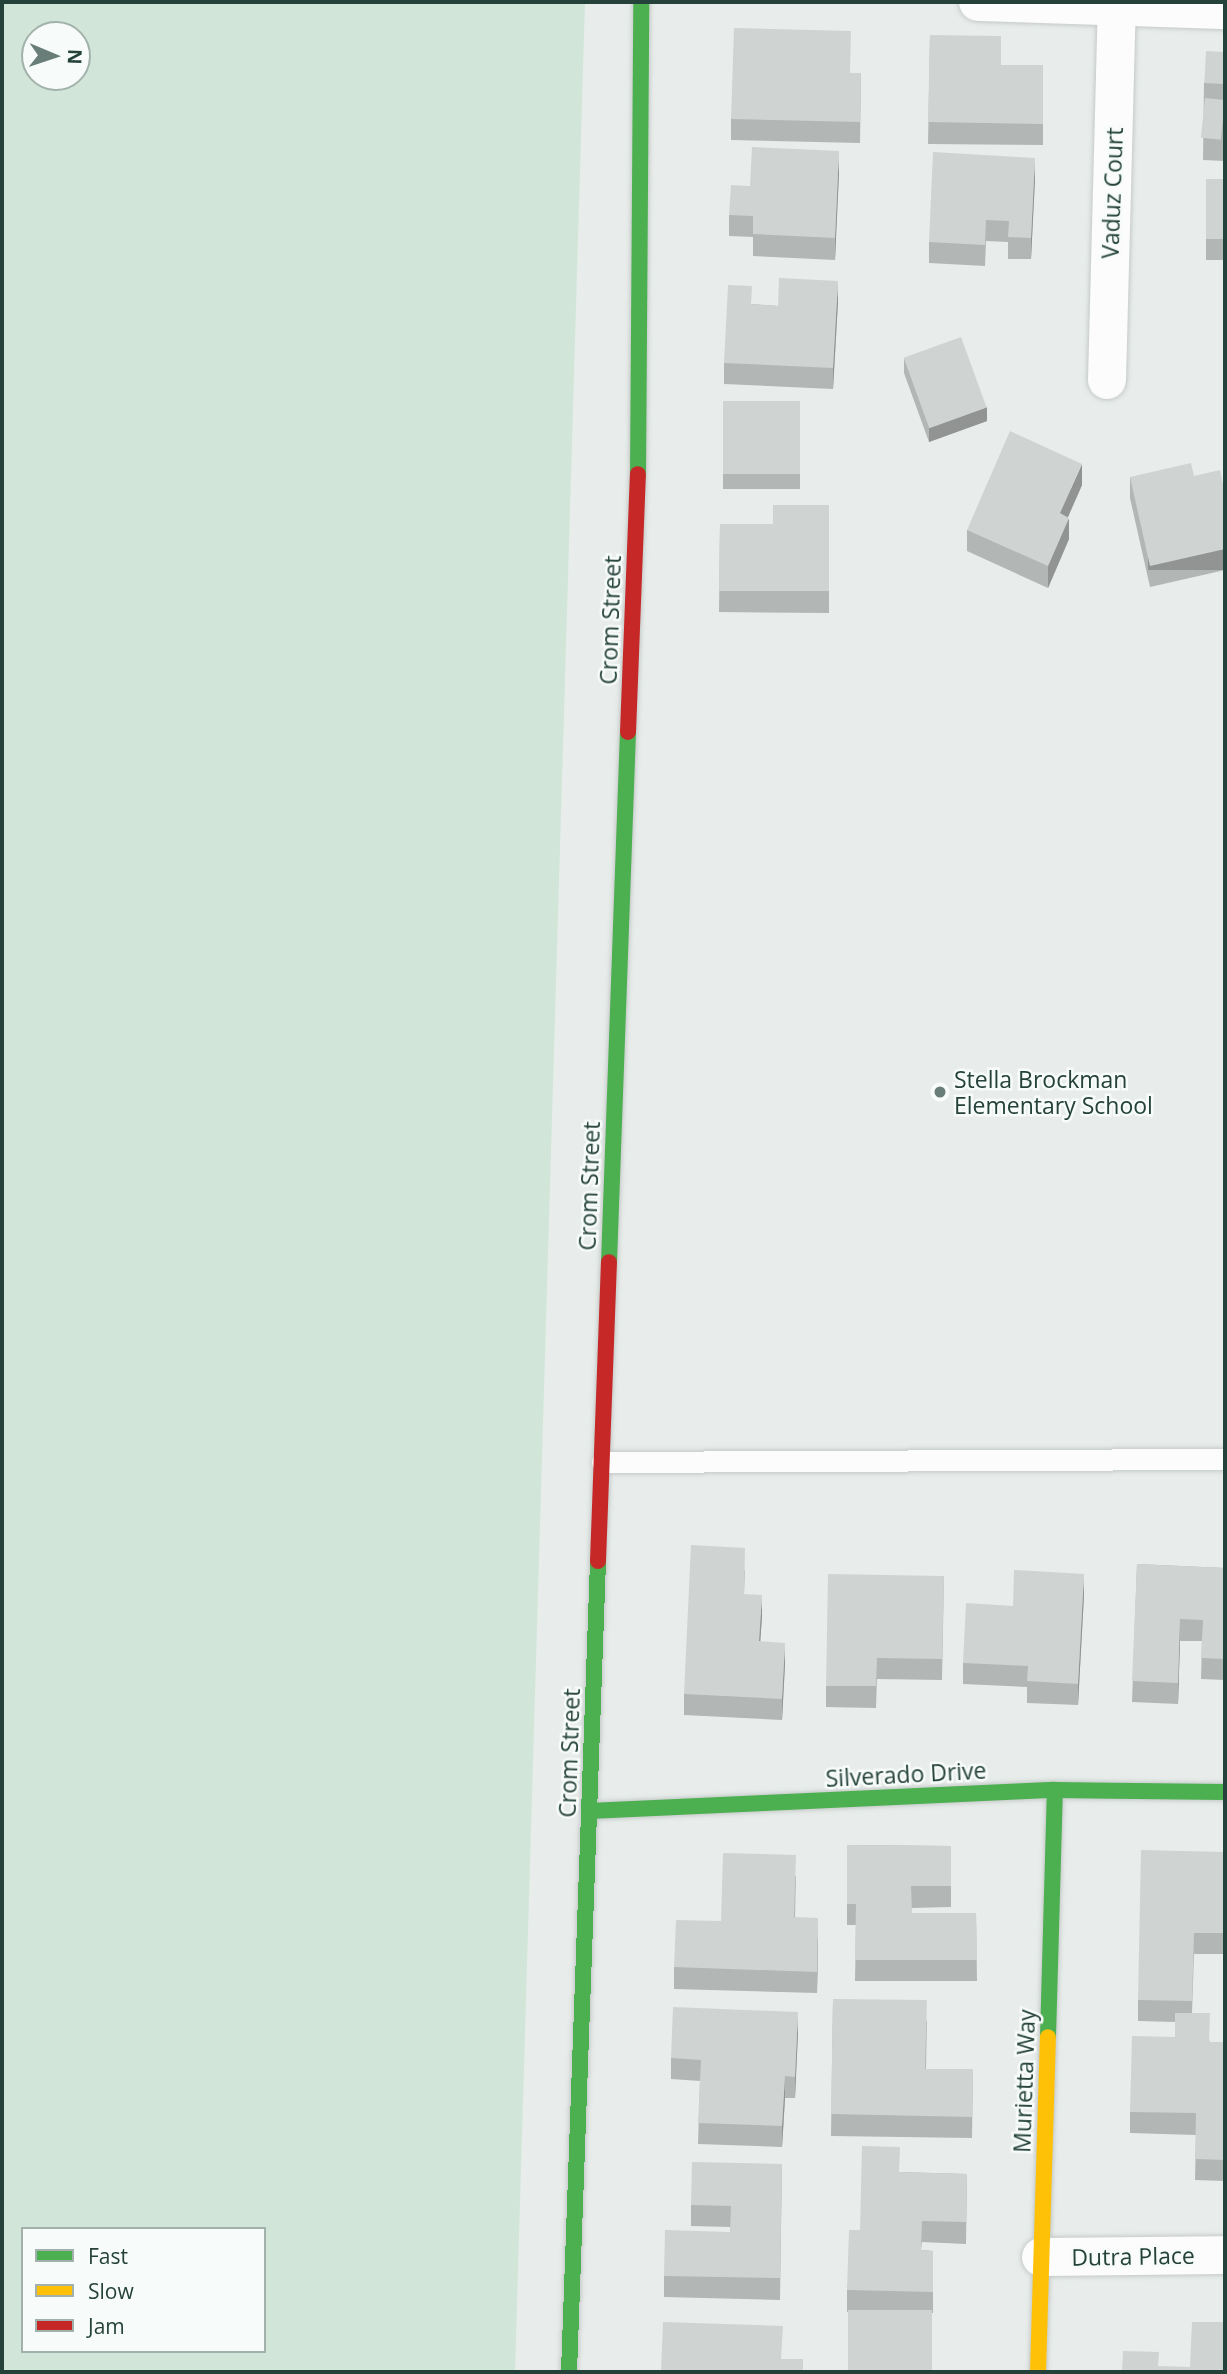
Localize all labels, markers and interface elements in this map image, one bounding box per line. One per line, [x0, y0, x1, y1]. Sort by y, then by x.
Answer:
north arrow [21, 21, 91, 91]
text: N [62, 48, 88, 65]
street label: Vaduz Court [1096, 127, 1128, 259]
street label: Crom Street [594, 555, 626, 685]
place label: Stella Brockman Elementary School [954, 1065, 1153, 1119]
marker: Stella Brockman Elementary School [932, 1084, 948, 1100]
street label: Crom Street [573, 1121, 605, 1251]
street label: Crom Street [553, 1688, 585, 1818]
street label: Silverado Drive [825, 1756, 987, 1792]
street label: Murietta Way [1008, 2009, 1040, 2153]
legend [21, 2227, 266, 2353]
street label: Dutra Place [1071, 2241, 1195, 2271]
text: Fast [88, 2242, 128, 2270]
text: Slow [88, 2277, 134, 2305]
text: Jam [88, 2312, 125, 2340]

